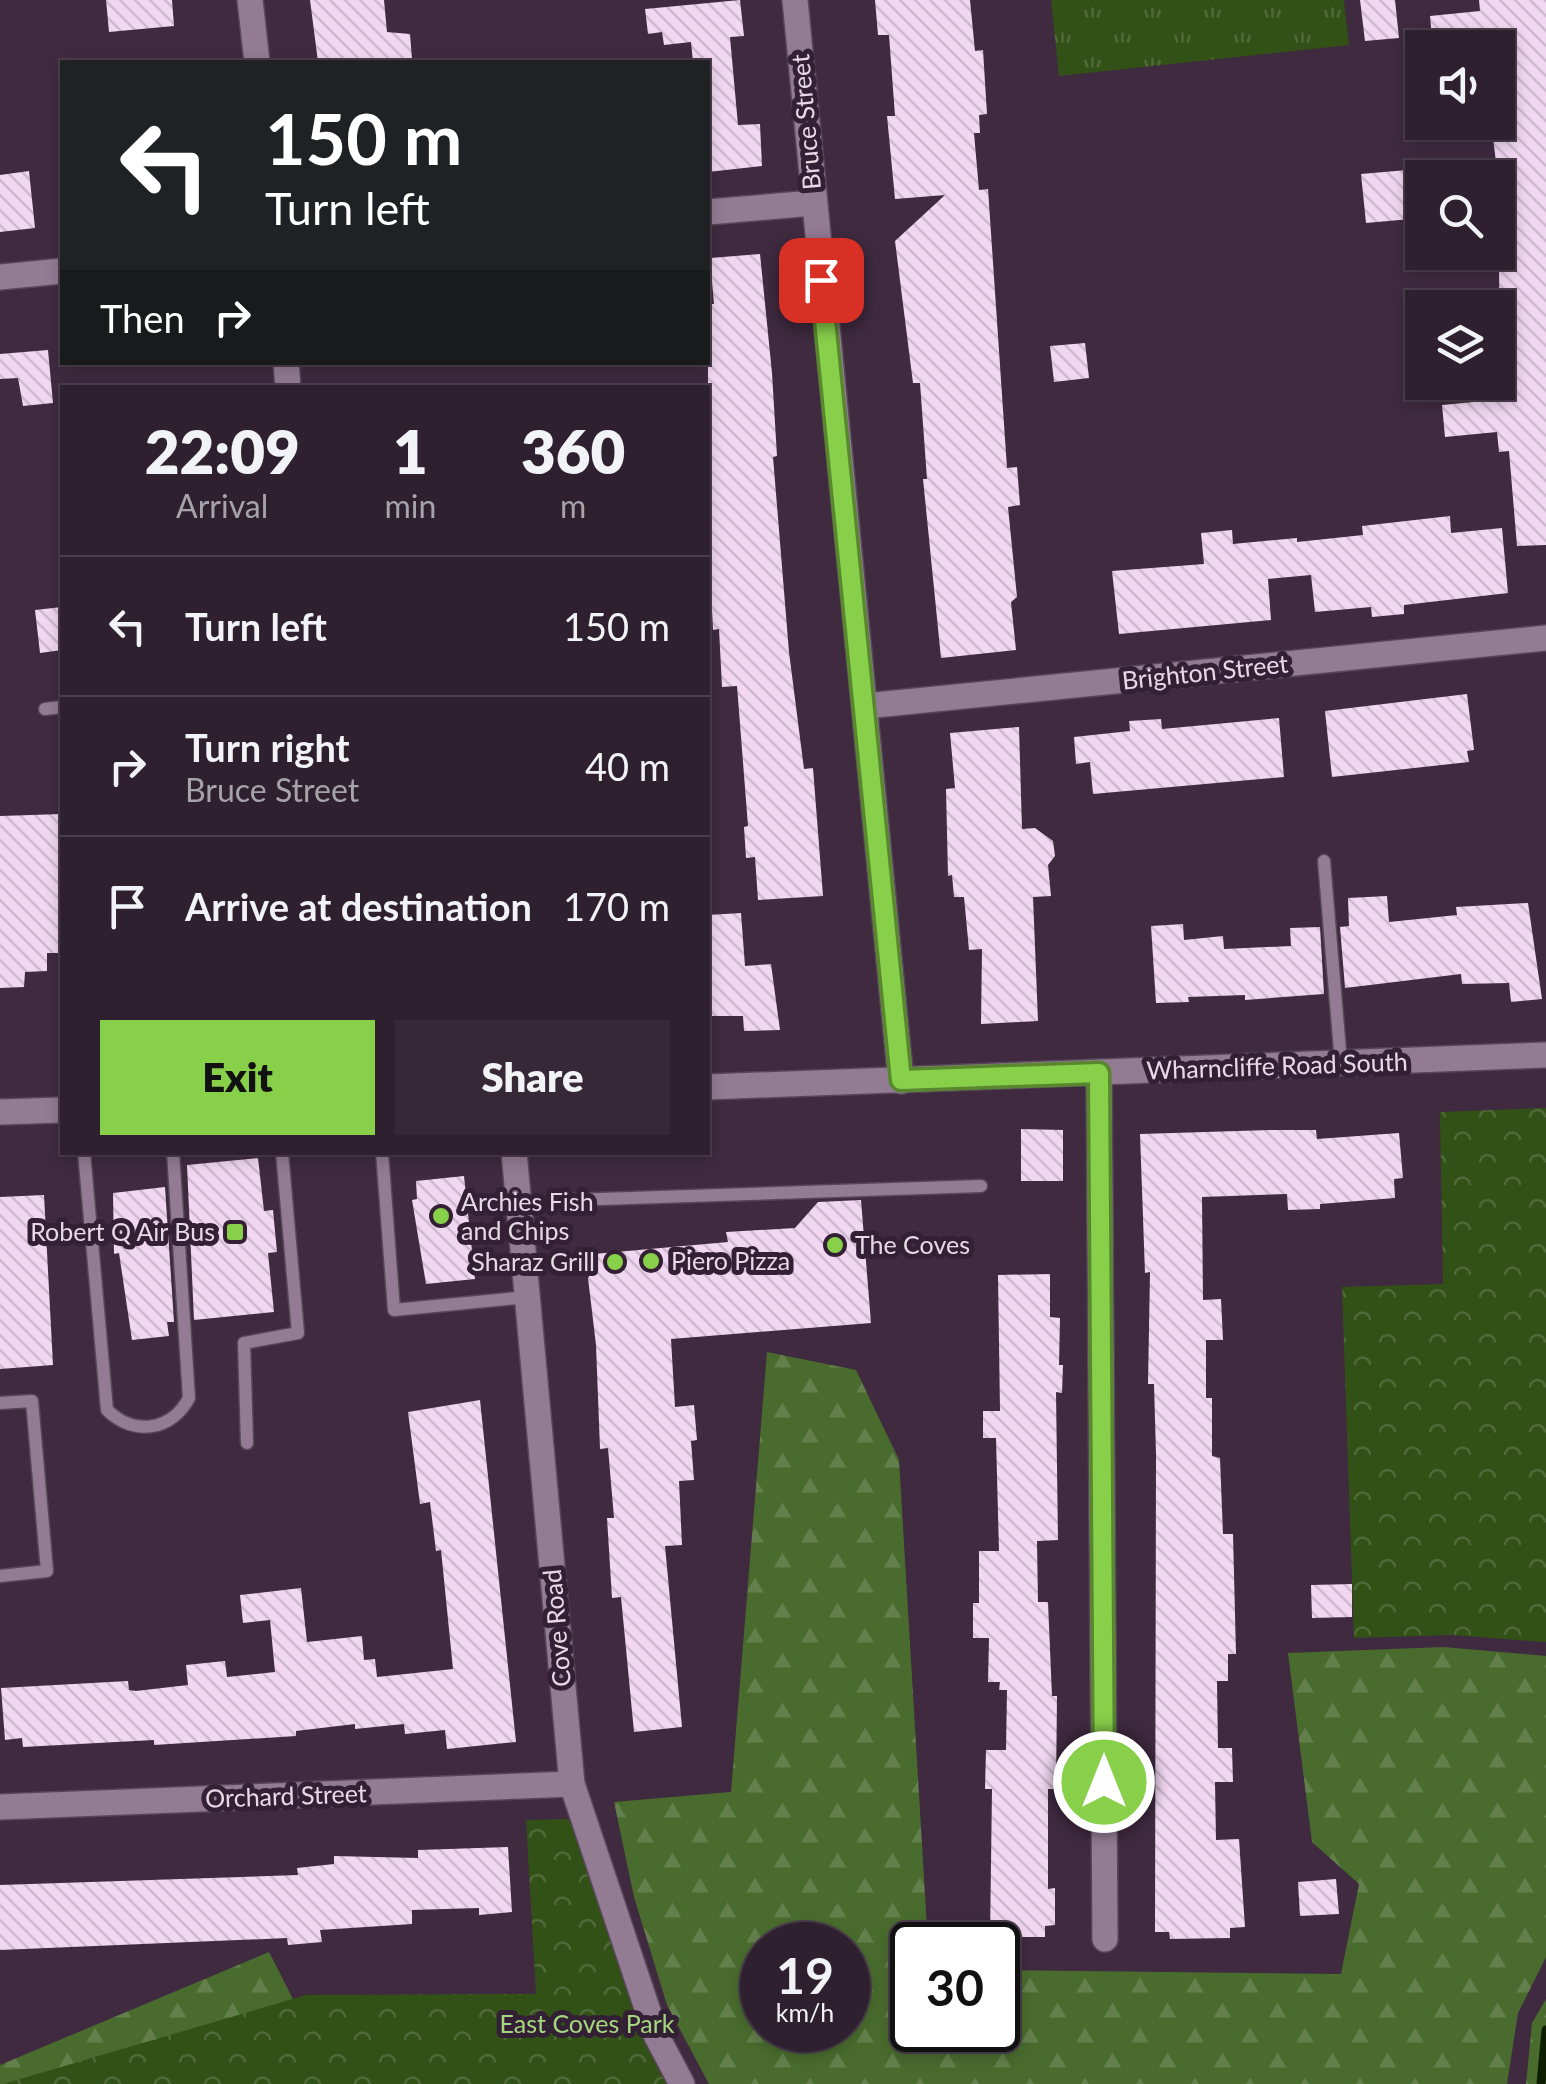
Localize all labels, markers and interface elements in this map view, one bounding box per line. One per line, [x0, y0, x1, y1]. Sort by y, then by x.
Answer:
map controls [1405, 30, 1515, 400]
button: sound [1405, 30, 1515, 140]
street label: Bruce Street [784, 53, 826, 191]
text: 150 m [265, 96, 462, 180]
icon: left [100, 100, 230, 230]
button: search [1405, 160, 1515, 270]
text: Turn left [265, 181, 430, 235]
pin [779, 238, 864, 323]
icon: arrive [794, 253, 849, 308]
icon: right [205, 290, 260, 345]
button: layers [1405, 290, 1515, 400]
text: Then [100, 295, 185, 341]
text: 22:09 [145, 415, 300, 487]
text: 1 [393, 415, 428, 487]
text: 360 [521, 415, 625, 487]
text: Arrival [176, 486, 268, 525]
text: min [384, 486, 436, 525]
text: m [560, 486, 586, 525]
icon: left [100, 599, 155, 654]
text: Turn left [185, 603, 327, 649]
text: 150 m [563, 603, 670, 649]
street label: Brighton Street [1120, 647, 1290, 695]
text: Turn right [185, 724, 350, 770]
icon: right [100, 739, 155, 794]
text: 40 m [585, 743, 670, 789]
text: Bruce Street [185, 770, 359, 809]
icon: arrive [100, 879, 155, 934]
text: Arrive at destination [185, 883, 532, 929]
text: 170 m [563, 883, 670, 929]
button: Exit [100, 1020, 375, 1135]
button: Share [395, 1020, 670, 1135]
street label: Wharncliffe Road South [1146, 1045, 1408, 1085]
place label: Archies Fish and Chips [461, 1186, 594, 1245]
marker: Archies Fish and Chips [430, 1205, 452, 1227]
place label: Robert Q Air Bus [30, 1216, 215, 1246]
marker: Robert Q Air Bus [224, 1221, 246, 1243]
place label: The Coves [855, 1229, 970, 1259]
marker: The Coves [824, 1234, 846, 1256]
place label: Piero Pizza [671, 1245, 790, 1275]
place label: Sharaz Grill [471, 1246, 595, 1276]
marker: Piero Pizza [640, 1250, 662, 1272]
marker: Sharaz Grill [604, 1251, 626, 1273]
street label: Cove Road [536, 1568, 576, 1688]
position arrow [1052, 1730, 1156, 1834]
street label: Orchard Street [205, 1777, 367, 1813]
speed limit sign: 30 [890, 1922, 1020, 2052]
text: 19 [776, 1945, 834, 2005]
text: km/h [776, 1997, 834, 2027]
park label: East Coves Park [500, 2008, 675, 2038]

